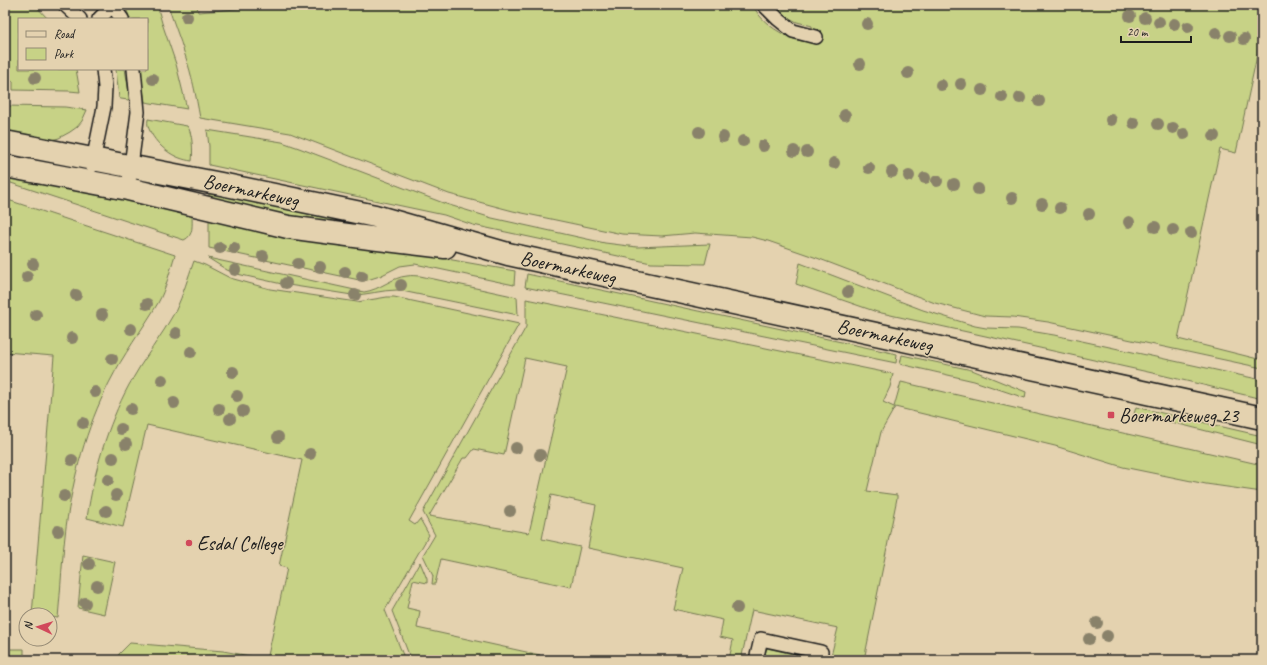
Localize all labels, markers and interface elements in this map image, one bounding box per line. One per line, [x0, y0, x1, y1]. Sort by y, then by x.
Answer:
legend [18, 18, 148, 70]
scale bar [1121, 18, 1191, 44]
text: 20 m [1127, 24, 1149, 40]
text: Road [54, 26, 76, 42]
text: Park [54, 46, 75, 62]
street label: Boermarkeweg [201, 168, 303, 213]
street label: Boermarkeweg [518, 245, 620, 290]
street label: Boermarkeweg [835, 313, 937, 358]
place label: Boermarkeweg 23 [1119, 403, 1241, 428]
marker: Boermarkeweg 23 [1106, 410, 1116, 420]
place label: Esdal College [197, 531, 284, 556]
marker: Esdal College [184, 538, 194, 548]
north arrow [18, 607, 58, 647]
text: N [21, 620, 35, 630]

